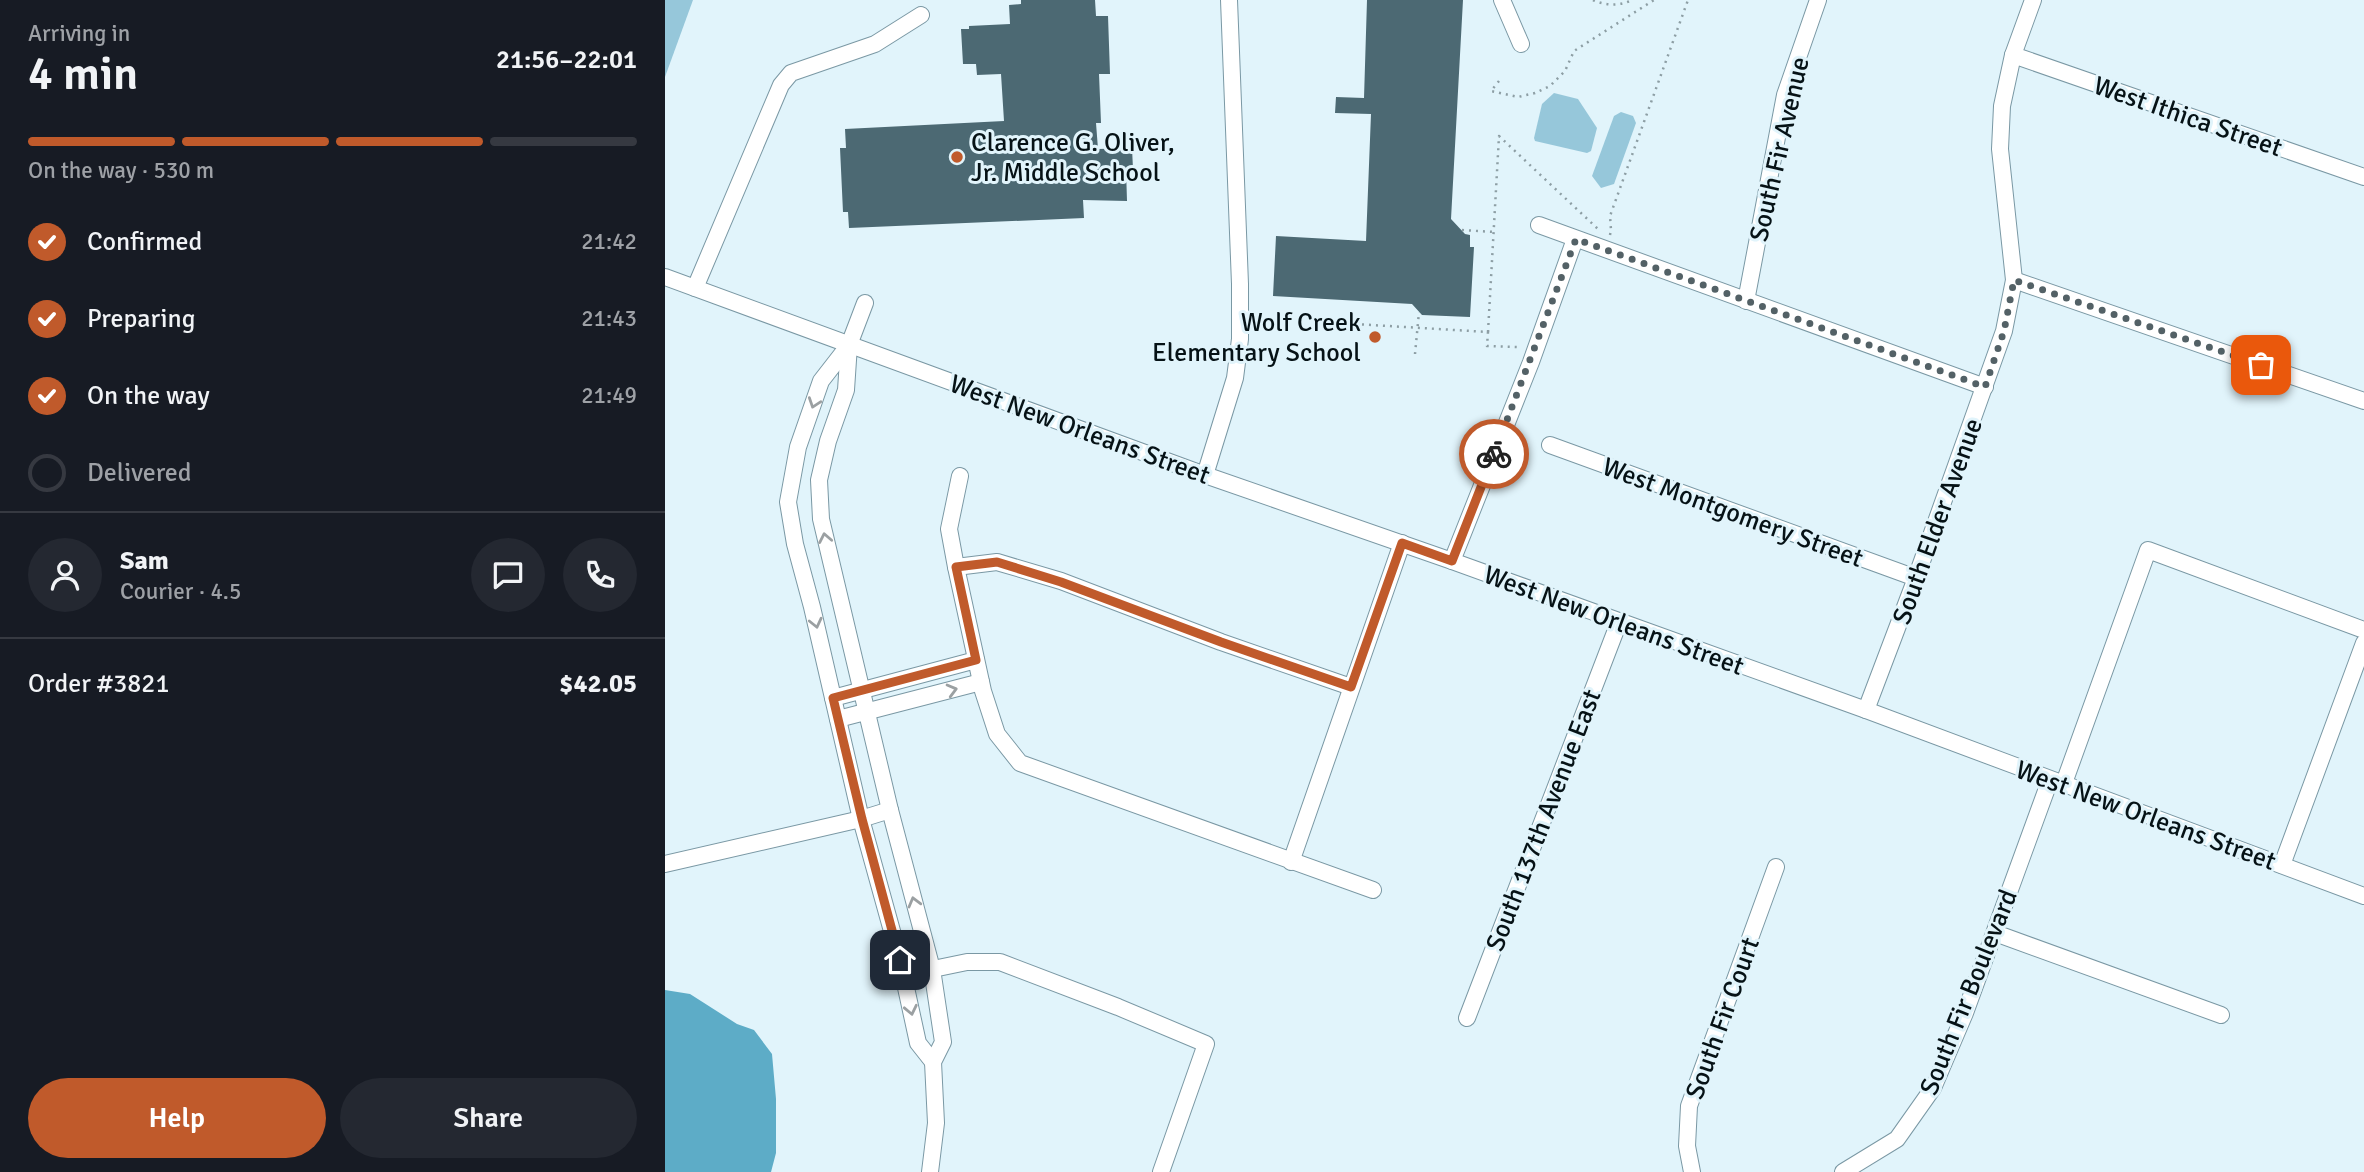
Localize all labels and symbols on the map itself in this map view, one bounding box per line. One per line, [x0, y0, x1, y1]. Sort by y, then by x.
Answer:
street label: South Fir Avenue [1743, 54, 1817, 245]
street label: West Ithica Street [2089, 70, 2286, 164]
place label: Clarence G. Oliver, Jr. Middle School [971, 127, 1175, 189]
marker: Clarence G. Oliver, Jr. Middle School [949, 149, 965, 165]
place label: Wolf Creek Elementary School [1152, 307, 1361, 369]
marker: Wolf Creek Elementary School [1367, 329, 1383, 345]
pin [2231, 335, 2291, 395]
street label: West New Orleans Street [945, 368, 1214, 492]
one-way arrow [808, 396, 822, 408]
street label: South Elder Avenue [1886, 414, 1990, 629]
courier [1459, 419, 1529, 489]
street label: West Montgomery Street [1598, 451, 1867, 575]
one-way arrow [818, 532, 833, 544]
street label: West New Orleans Street [1479, 559, 1748, 683]
one-way arrow [808, 617, 822, 629]
one-way arrow [946, 684, 958, 698]
street label: South 137th Avenue East [1479, 685, 1609, 956]
street label: West New Orleans Street [2011, 754, 2280, 878]
street label: South Fir Boulevard [1913, 885, 2025, 1100]
one-way arrow [908, 896, 923, 908]
pin [870, 930, 930, 990]
street label: South Fir Court [1679, 933, 1767, 1103]
one-way arrow [902, 1004, 917, 1016]

